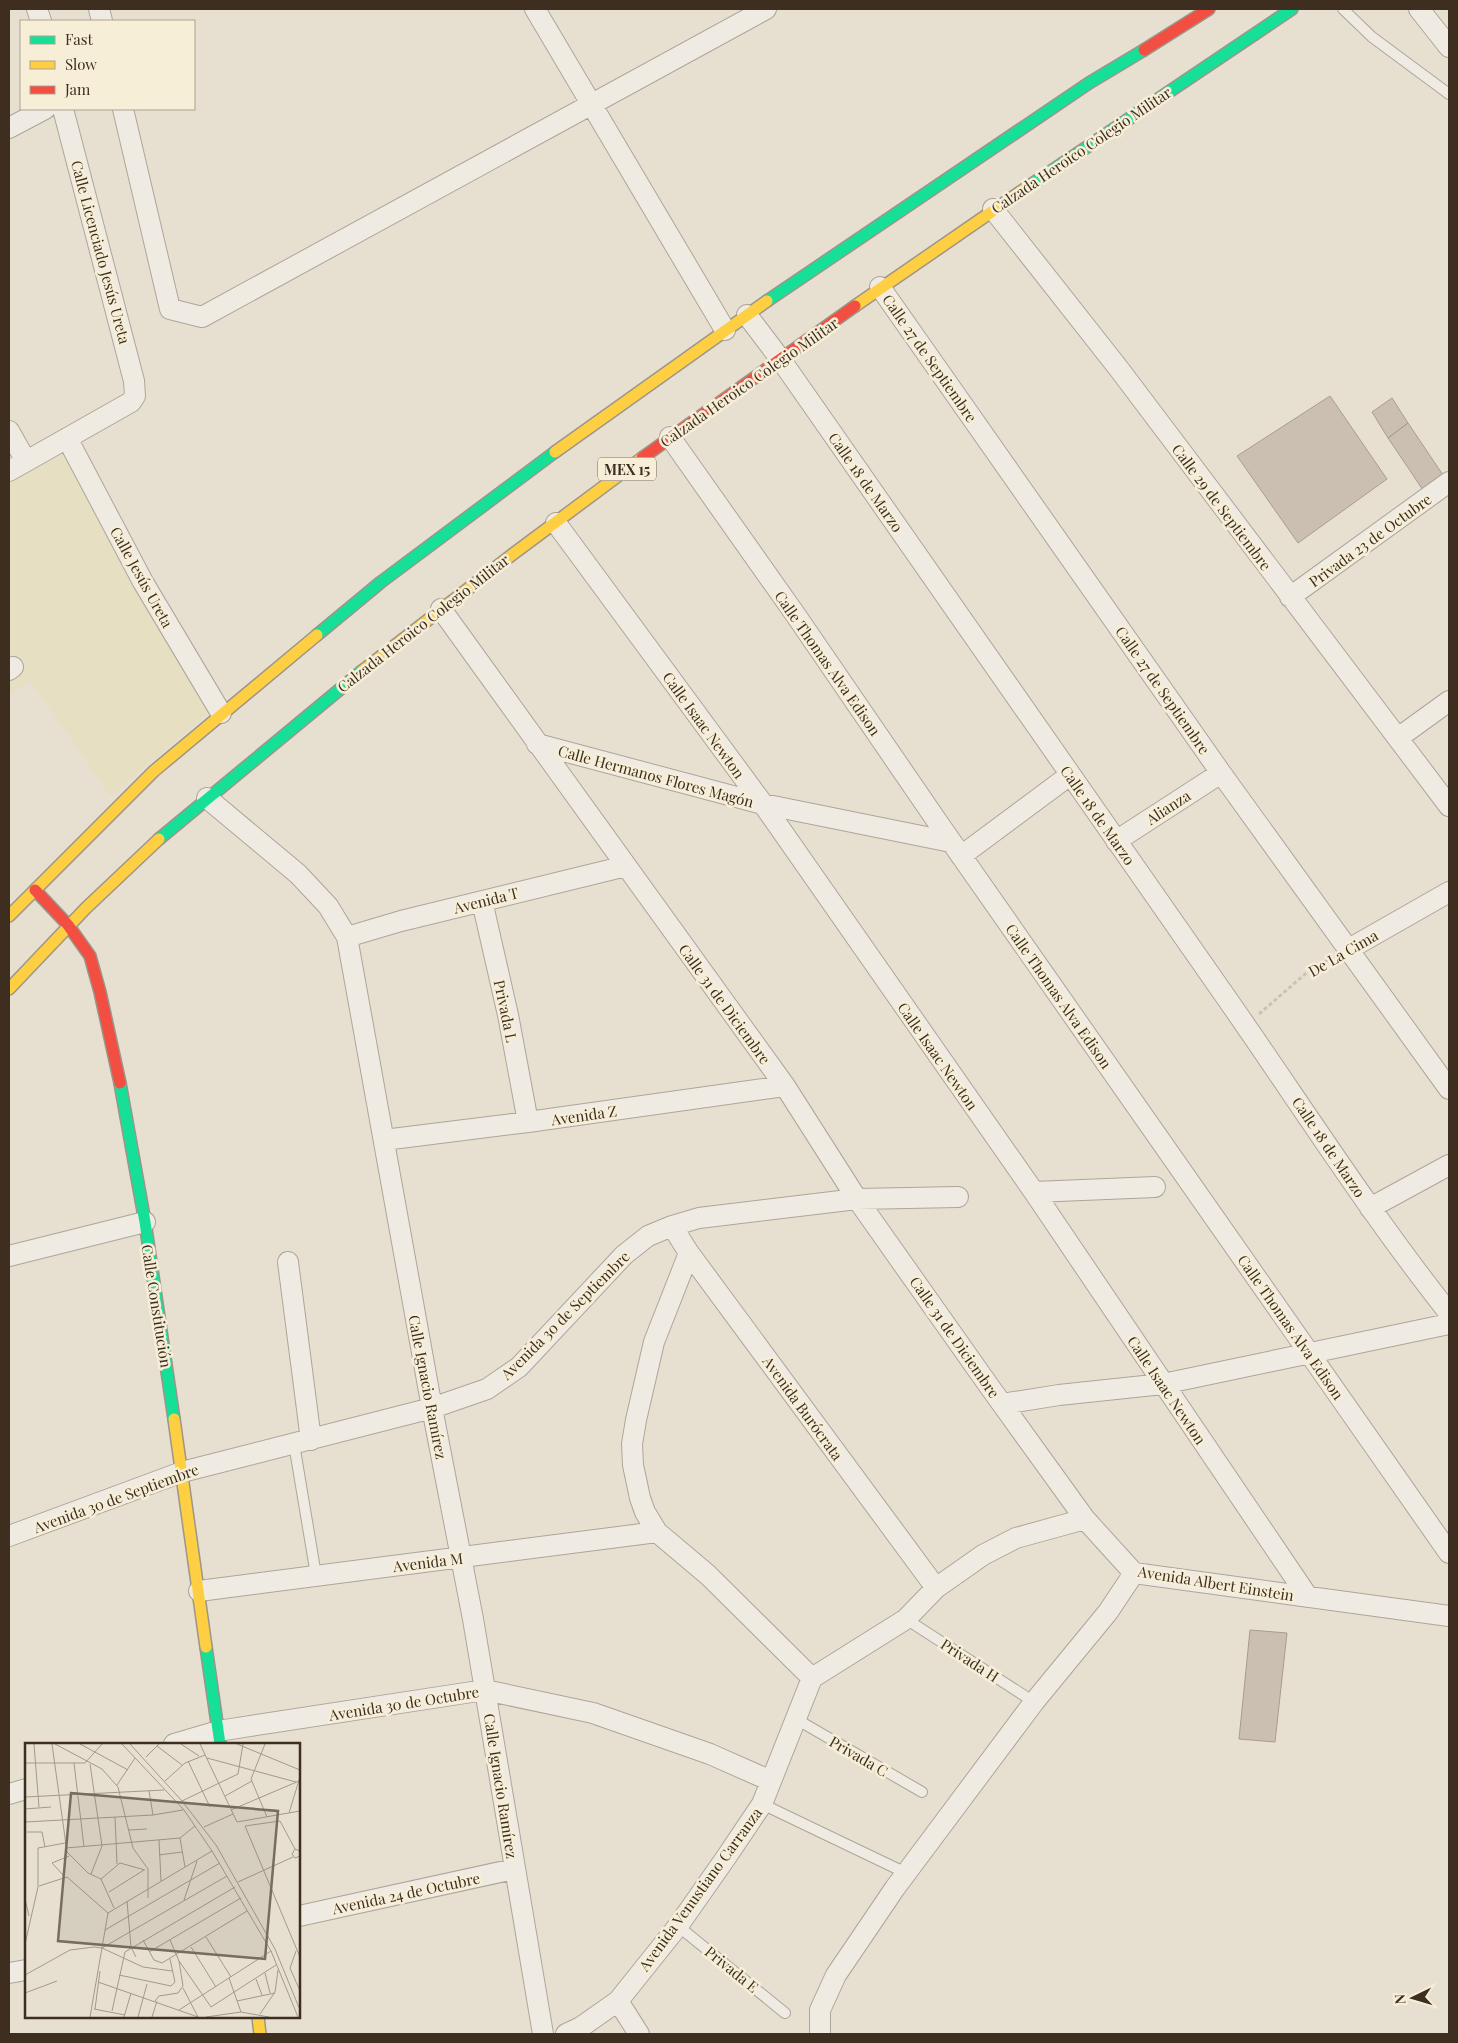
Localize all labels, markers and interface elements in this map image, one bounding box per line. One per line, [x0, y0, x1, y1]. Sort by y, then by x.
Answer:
legend [20, 20, 195, 110]
text: Fast [65, 29, 94, 49]
text: Slow [65, 54, 97, 74]
text: Jam [64, 79, 91, 99]
street label: Calzada Heroico Colegio Militar [987, 82, 1175, 218]
street label: Calle Licenciado Jesús Ureta [67, 158, 135, 346]
street label: Calle 27 de Septiembre [878, 290, 982, 426]
street label: Calzada Heroico Colegio Militar [656, 312, 842, 451]
street label: Calle 18 de Marzo [824, 428, 908, 536]
street label: Calle 29 de Septiembre [1168, 440, 1276, 574]
road number: MEX 15 [598, 458, 656, 480]
street label: Privada 23 de Octubre [1305, 489, 1435, 591]
street label: Calle Jesús Ureta [106, 523, 178, 631]
street label: Calzada Heroico Colegio Militar [333, 549, 513, 697]
street label: Calle Thomas Alva Edison [770, 587, 886, 739]
street label: Calle 27 de Septiembre [1111, 622, 1215, 758]
street label: Calle Isaac Newton [659, 668, 749, 782]
street label: Calle Hermanos Flores Magón [556, 740, 756, 812]
street label: Calle 18 de Marzo [1056, 761, 1140, 869]
street label: Alianza [1141, 785, 1195, 829]
street label: Avenida T [450, 882, 521, 918]
street label: Calle Thomas Alva Edison [1001, 920, 1117, 1072]
street label: De La Cima [1304, 925, 1382, 981]
street label: Calle 31 de Diciembre [675, 940, 775, 1068]
street label: Privada L [490, 978, 522, 1044]
street label: Calle Isaac Newton [893, 998, 983, 1114]
street label: Calle 18 de Marzo [1288, 1093, 1370, 1201]
street label: Avenida Z [549, 1100, 618, 1130]
street label: Calle Constitución [137, 1243, 177, 1369]
street label: Avenida 30 de Septiembre [496, 1246, 634, 1384]
street label: Calle Thomas Alva Edison [1233, 1251, 1349, 1403]
street label: Calle 31 de Diciembre [906, 1272, 1004, 1402]
street label: Calle Ignacio Ramírez [404, 1313, 452, 1461]
street label: Calle Isaac Newton [1123, 1332, 1211, 1448]
street label: Avenida Burócrata [758, 1351, 848, 1465]
street label: Avenida 30 de Septiembre [30, 1459, 201, 1538]
street label: Avenida M [391, 1548, 464, 1576]
street label: Avenida Albert Einstein [1136, 1561, 1295, 1605]
street label: Privada H [937, 1634, 1003, 1686]
street label: Avenida 30 de Octubre [327, 1681, 480, 1725]
street label: Calle Ignacio Ramírez [480, 1712, 522, 1860]
street label: Privada C [826, 1731, 892, 1781]
inset map [25, 1743, 300, 2018]
street label: Avenida Venustiano Carranza [633, 1803, 766, 1976]
street label: Avenida 24 de Octubre [329, 1868, 482, 1919]
street label: Privada E [701, 1941, 763, 1997]
north arrow [1388, 1973, 1438, 2023]
text: N [1390, 1993, 1409, 2005]

